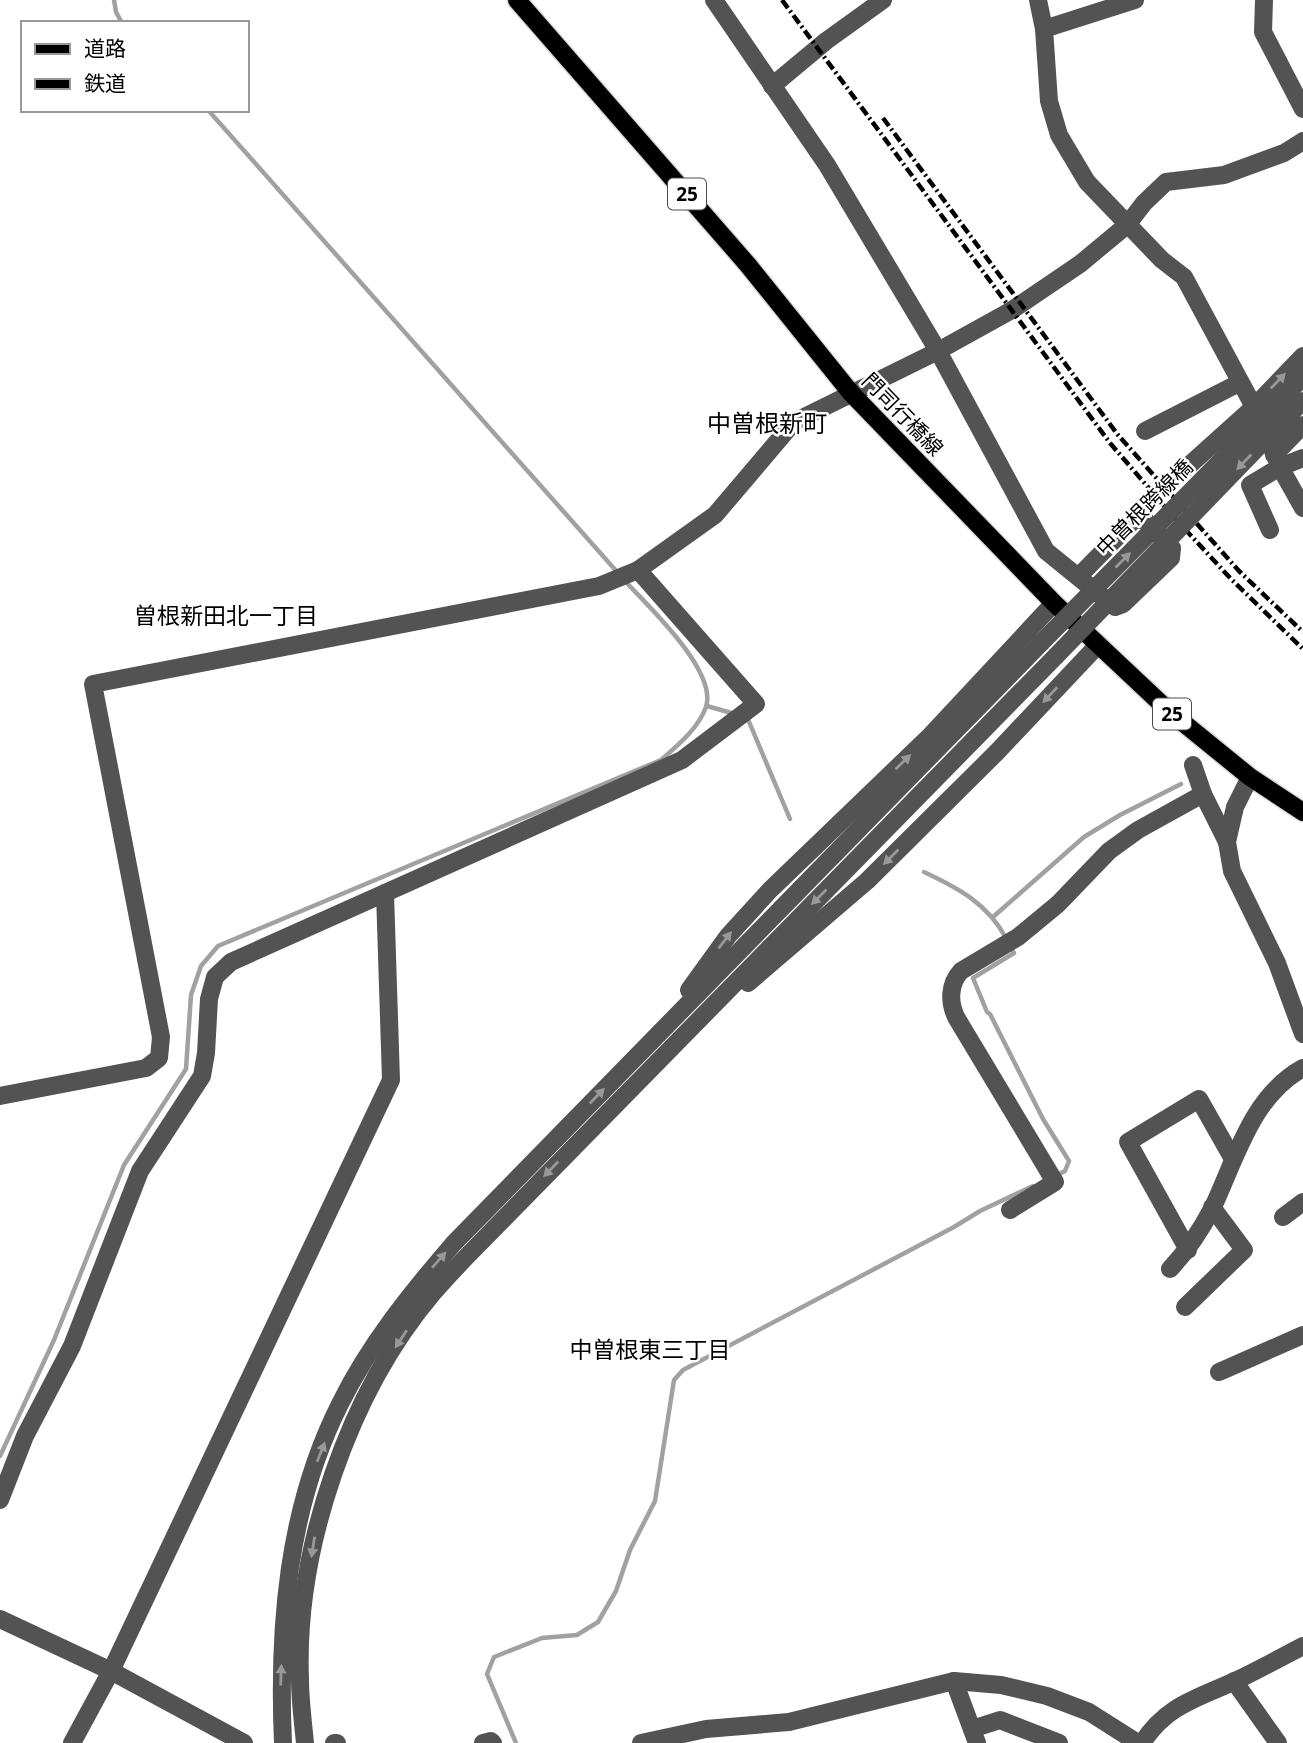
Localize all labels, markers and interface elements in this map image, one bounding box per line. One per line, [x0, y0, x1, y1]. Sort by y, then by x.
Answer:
legend [21, 21, 248, 112]
text: 道路 [84, 34, 126, 62]
text: 鉄道 [84, 69, 126, 97]
road number: 25 [668, 178, 706, 210]
street label: 門司行橋線 [856, 367, 950, 461]
one-way arrow [1270, 373, 1287, 390]
district label: 中曽根新町 [707, 406, 827, 439]
street label: 中曽根跨線橋 [1090, 453, 1198, 561]
one-way arrow [1236, 453, 1252, 470]
one-way arrow [1115, 552, 1131, 569]
district label: 曽根新田北一丁目 [134, 599, 318, 631]
one-way arrow [1043, 686, 1059, 703]
road number: 25 [1153, 698, 1191, 730]
one-way arrow [894, 755, 911, 771]
one-way arrow [882, 849, 899, 866]
one-way arrow [810, 888, 827, 905]
one-way arrow [718, 932, 733, 950]
one-way arrow [589, 1088, 606, 1105]
one-way arrow [544, 1160, 560, 1177]
one-way arrow [431, 1251, 447, 1269]
one-way arrow [394, 1329, 407, 1349]
district label: 中曽根東三丁目 [570, 1333, 731, 1365]
one-way arrow [315, 1441, 326, 1462]
one-way arrow [307, 1536, 318, 1558]
one-way arrow [276, 1664, 287, 1686]

